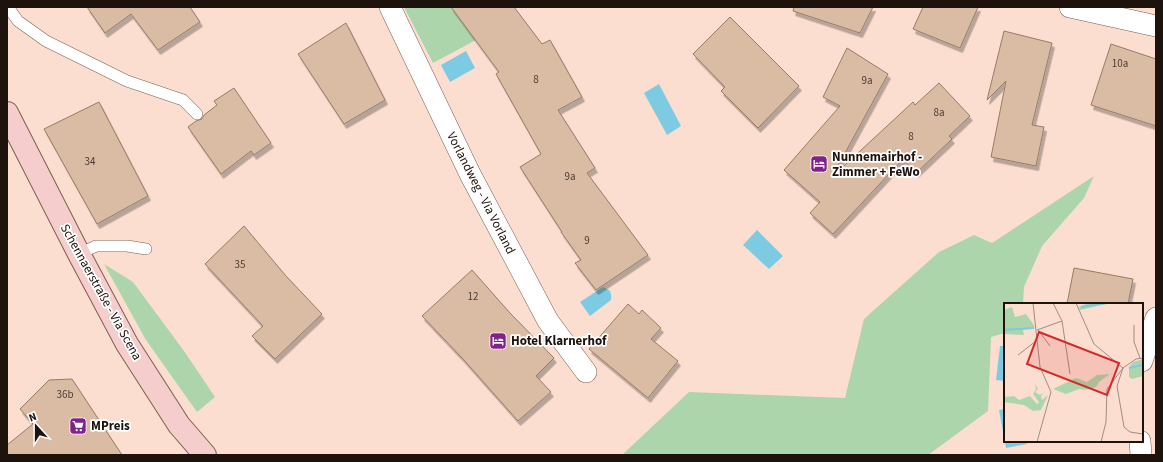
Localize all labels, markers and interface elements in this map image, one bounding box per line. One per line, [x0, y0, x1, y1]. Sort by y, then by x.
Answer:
house number: 10a [1112, 56, 1128, 71]
house number: 8 [533, 72, 539, 87]
house number: 9a [861, 73, 873, 88]
house number: 8a [933, 105, 945, 120]
street label: Vorlandweg - Via Vorland [442, 129, 520, 257]
house number: 8 [908, 129, 914, 144]
place label: Nunnemairhof - Zimmer + FeWo [832, 148, 922, 181]
house number: 34 [85, 154, 96, 169]
hotel icon: Nunnemairhof - Zimmer + FeWo [809, 154, 829, 174]
house number: 9a [564, 169, 576, 184]
street label: Schennaerstraße - Via Scena [56, 221, 146, 363]
house number: 9 [584, 233, 590, 248]
house number: 35 [235, 257, 245, 272]
house number: 12 [468, 289, 478, 304]
inset map [1004, 303, 1143, 442]
hotel icon: Hotel Klarnerhof [488, 331, 508, 351]
place label: Hotel Klarnerhof [511, 332, 607, 350]
house number: 36b [56, 387, 74, 402]
north arrow [16, 406, 56, 446]
text: N [26, 409, 39, 425]
supermarket icon: MPreis [68, 416, 88, 436]
place label: MPreis [91, 417, 130, 435]

